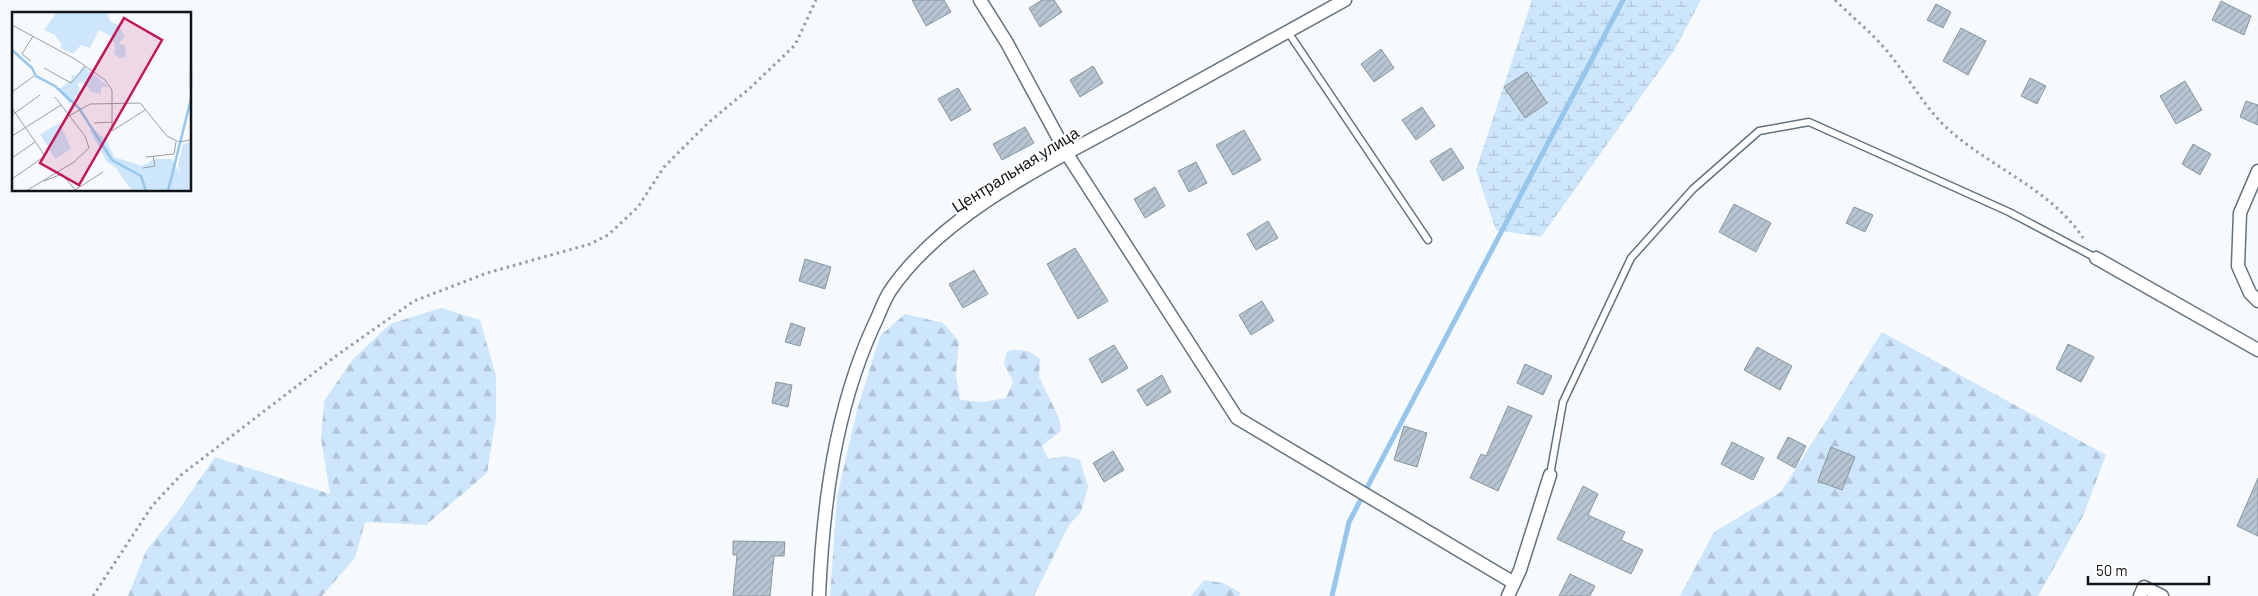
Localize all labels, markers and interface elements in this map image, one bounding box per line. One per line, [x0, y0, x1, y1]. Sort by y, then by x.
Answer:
inset map [12, 12, 191, 191]
street label: Центральная улица [948, 122, 1082, 216]
scale bar [2088, 554, 2209, 586]
text: 50 m [2096, 561, 2128, 579]

